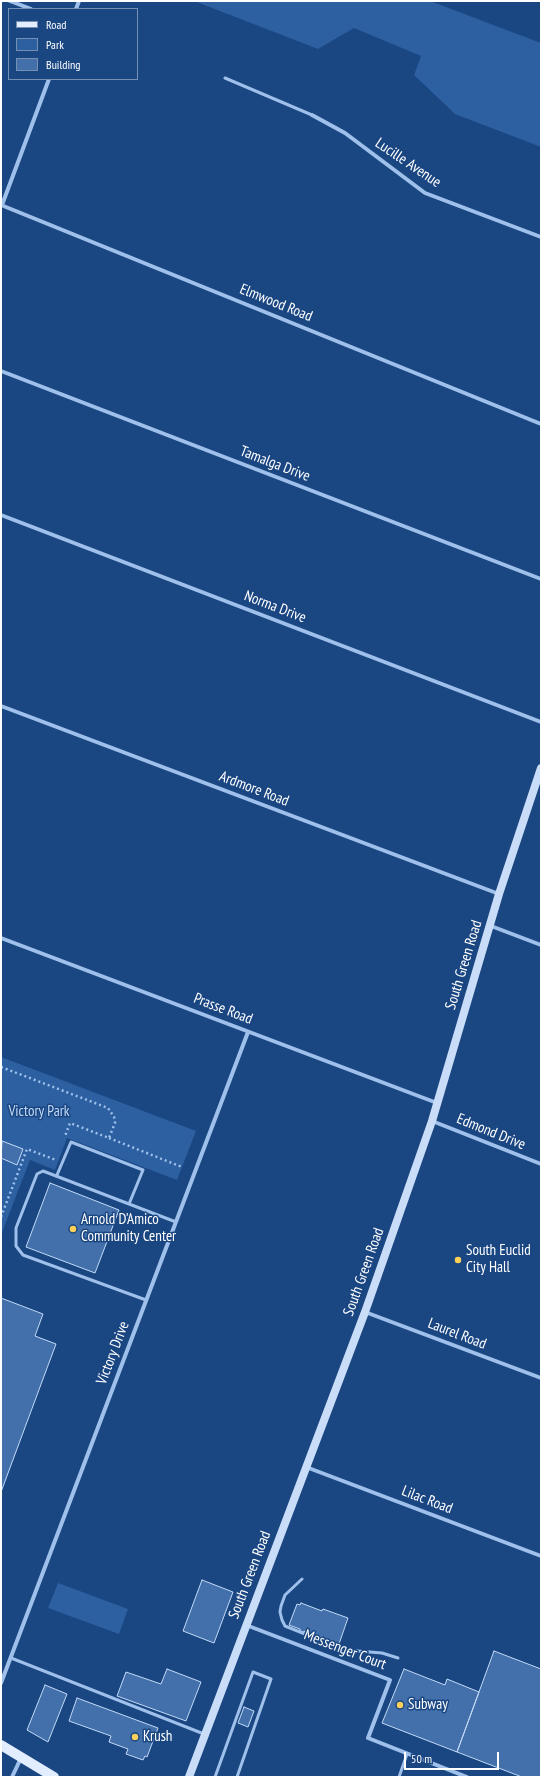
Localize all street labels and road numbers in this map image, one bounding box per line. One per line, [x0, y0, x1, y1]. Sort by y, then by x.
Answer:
street label: Lucille Avenue [372, 134, 444, 192]
street label: Elmwood Road [237, 280, 315, 326]
street label: Tamalga Drive [237, 442, 313, 486]
street label: Norma Drive [241, 587, 309, 627]
street label: Ardmore Road [217, 768, 291, 810]
street label: South Green Road [442, 918, 486, 1012]
street label: Prasse Road [191, 990, 255, 1028]
street label: Edmond Drive [454, 1110, 528, 1154]
street label: South Green Road [340, 1225, 388, 1319]
street label: Laurel Road [425, 1315, 489, 1353]
street label: Victory Drive [93, 1319, 133, 1387]
street label: Lilac Road [399, 1482, 455, 1518]
street label: South Green Road [225, 1529, 275, 1621]
street label: Messenger Court [301, 1626, 389, 1674]

